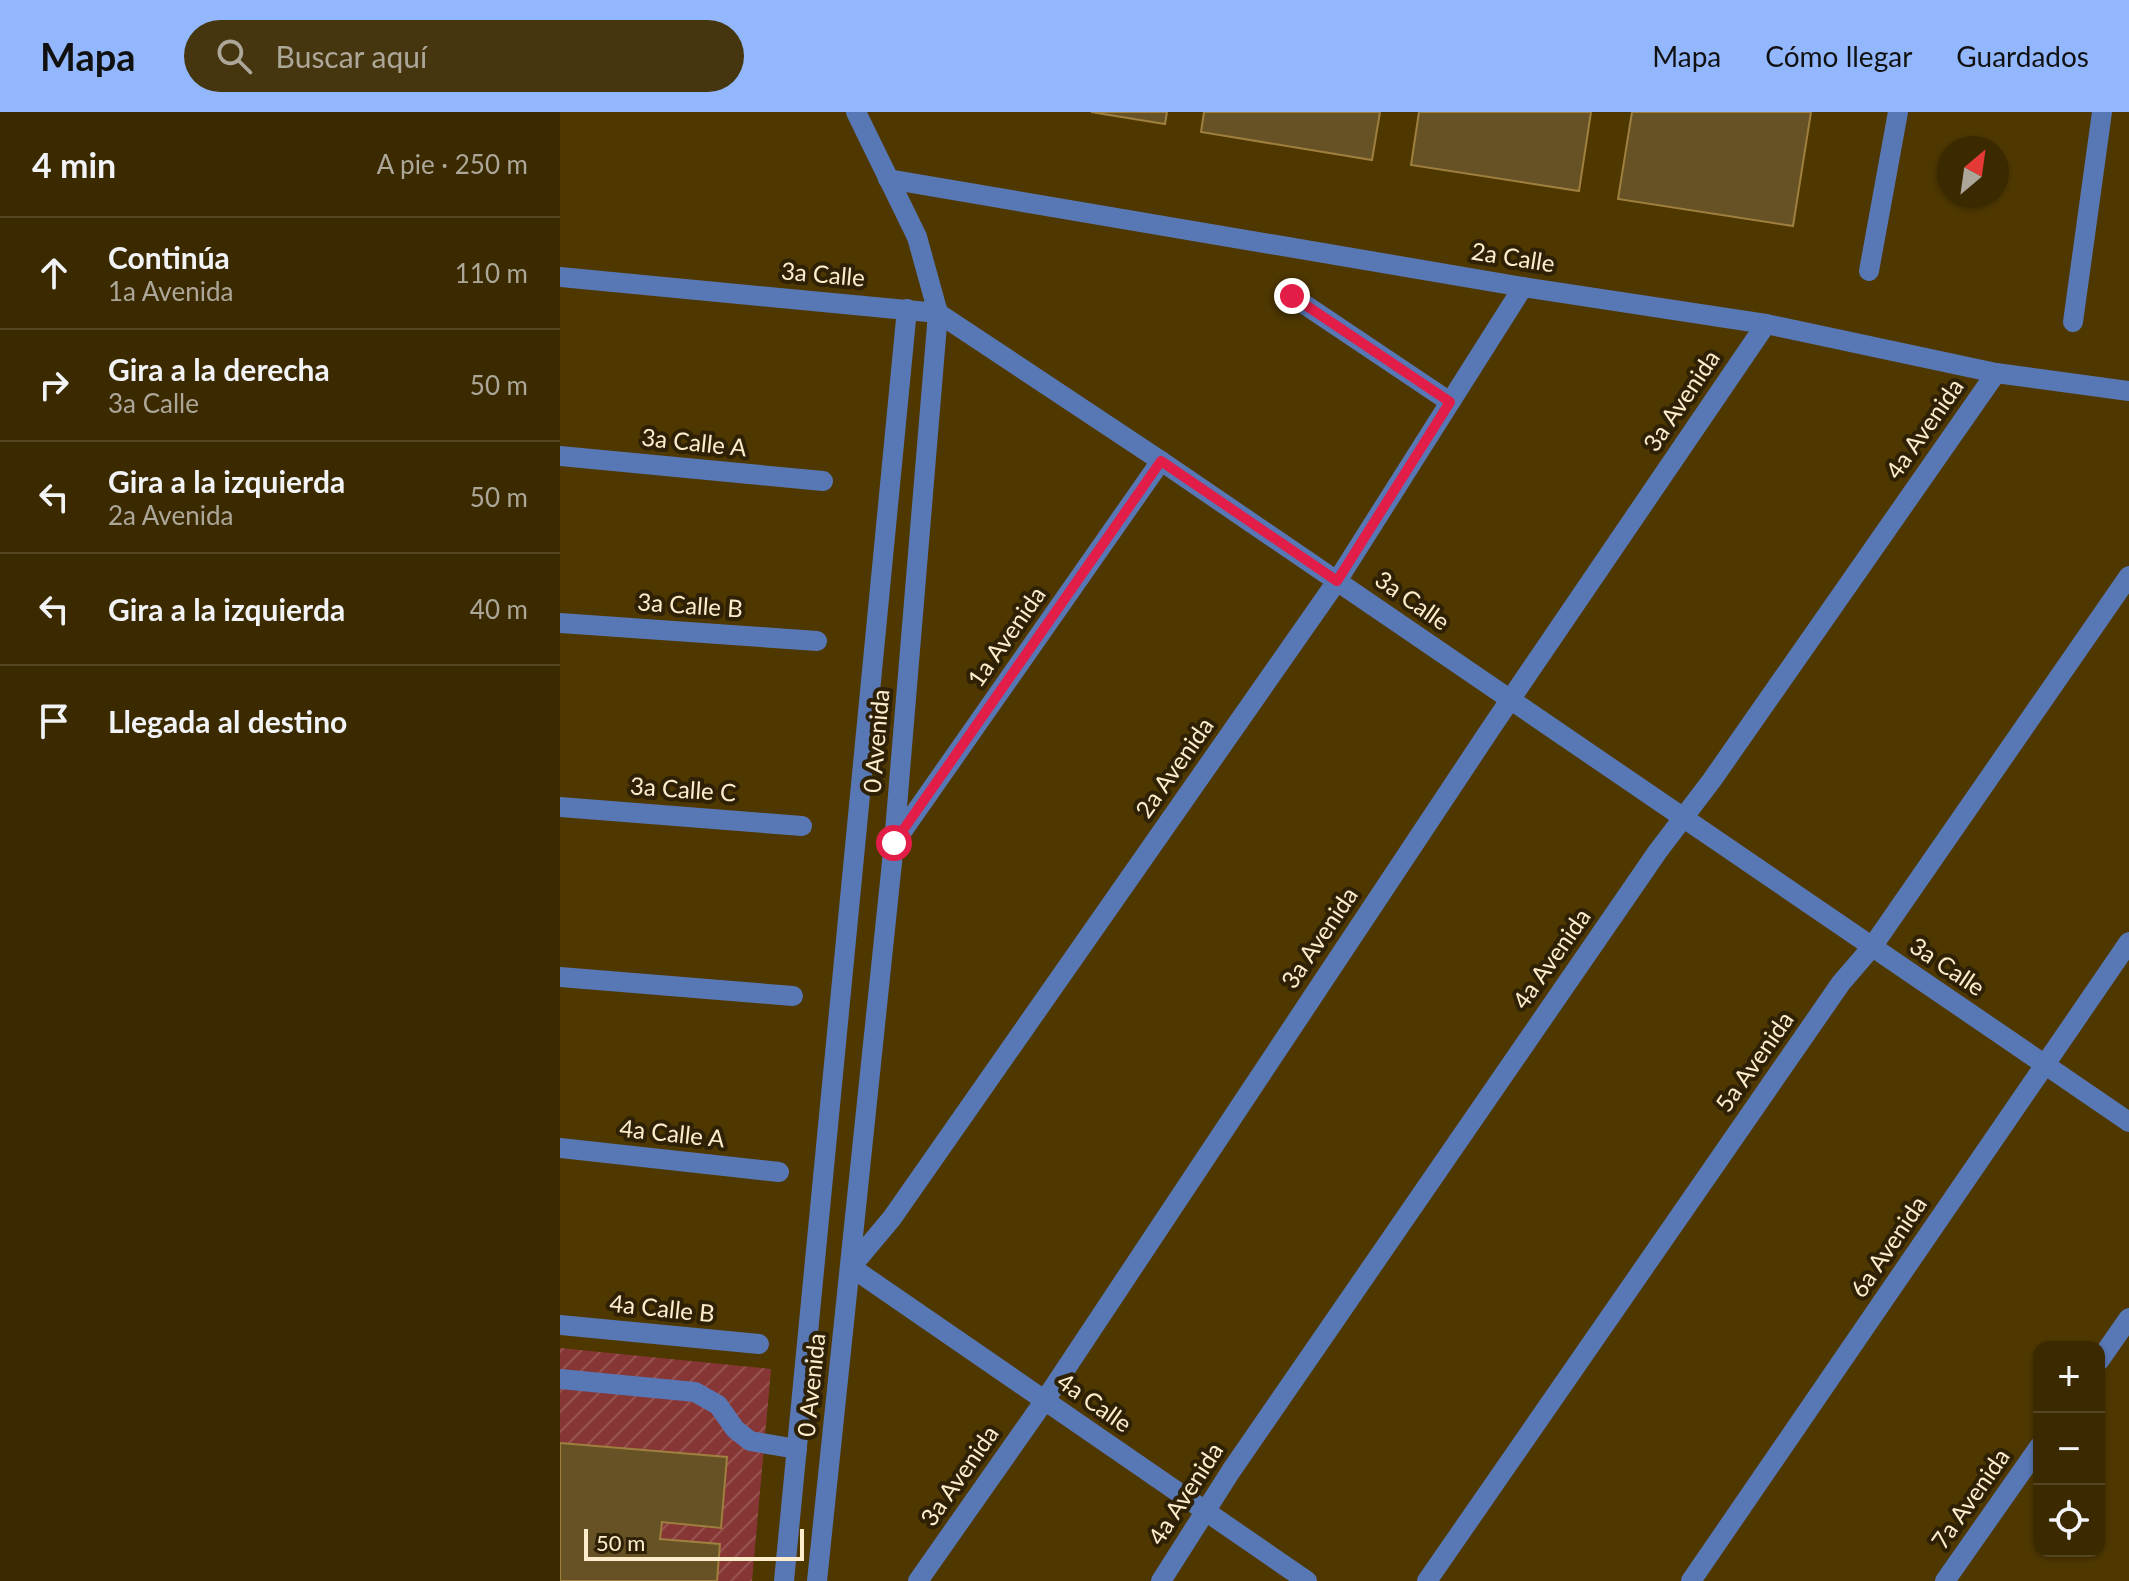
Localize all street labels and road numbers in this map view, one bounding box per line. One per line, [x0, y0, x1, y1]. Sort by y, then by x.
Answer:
street label: 2a Calle [1470, 236, 1557, 277]
street label: 3a Calle [780, 255, 866, 292]
street label: 3a Avenida [1636, 344, 1725, 456]
street label: 4a Avenida [1879, 372, 1969, 484]
street label: 3a Calle A [640, 422, 749, 462]
street label: 3a Calle [1370, 564, 1456, 636]
street label: 1a Avenida [961, 580, 1051, 692]
street label: 3a Calle B [636, 586, 744, 623]
street label: 0 Avenida [857, 688, 894, 794]
street label: 2a Avenida [1129, 711, 1219, 823]
street label: 3a Calle C [629, 770, 737, 807]
street label: 3a Avenida [1274, 881, 1363, 993]
street label: 4a Avenida [1506, 902, 1596, 1014]
street label: 3a Calle [1905, 930, 1991, 1001]
street label: 5a Avenida [1709, 1005, 1799, 1117]
street label: 4a Calle A [618, 1113, 727, 1153]
street label: 6a Avenida [1843, 1190, 1932, 1302]
street label: 4a Calle B [608, 1288, 716, 1327]
street label: 0 Avenida [791, 1332, 830, 1438]
street label: 4a Calle [1052, 1366, 1138, 1438]
street label: 3a Avenida [914, 1419, 1004, 1531]
street label: 4a Avenida [1141, 1437, 1228, 1550]
street label: 7a Avenida [1925, 1442, 2015, 1554]

